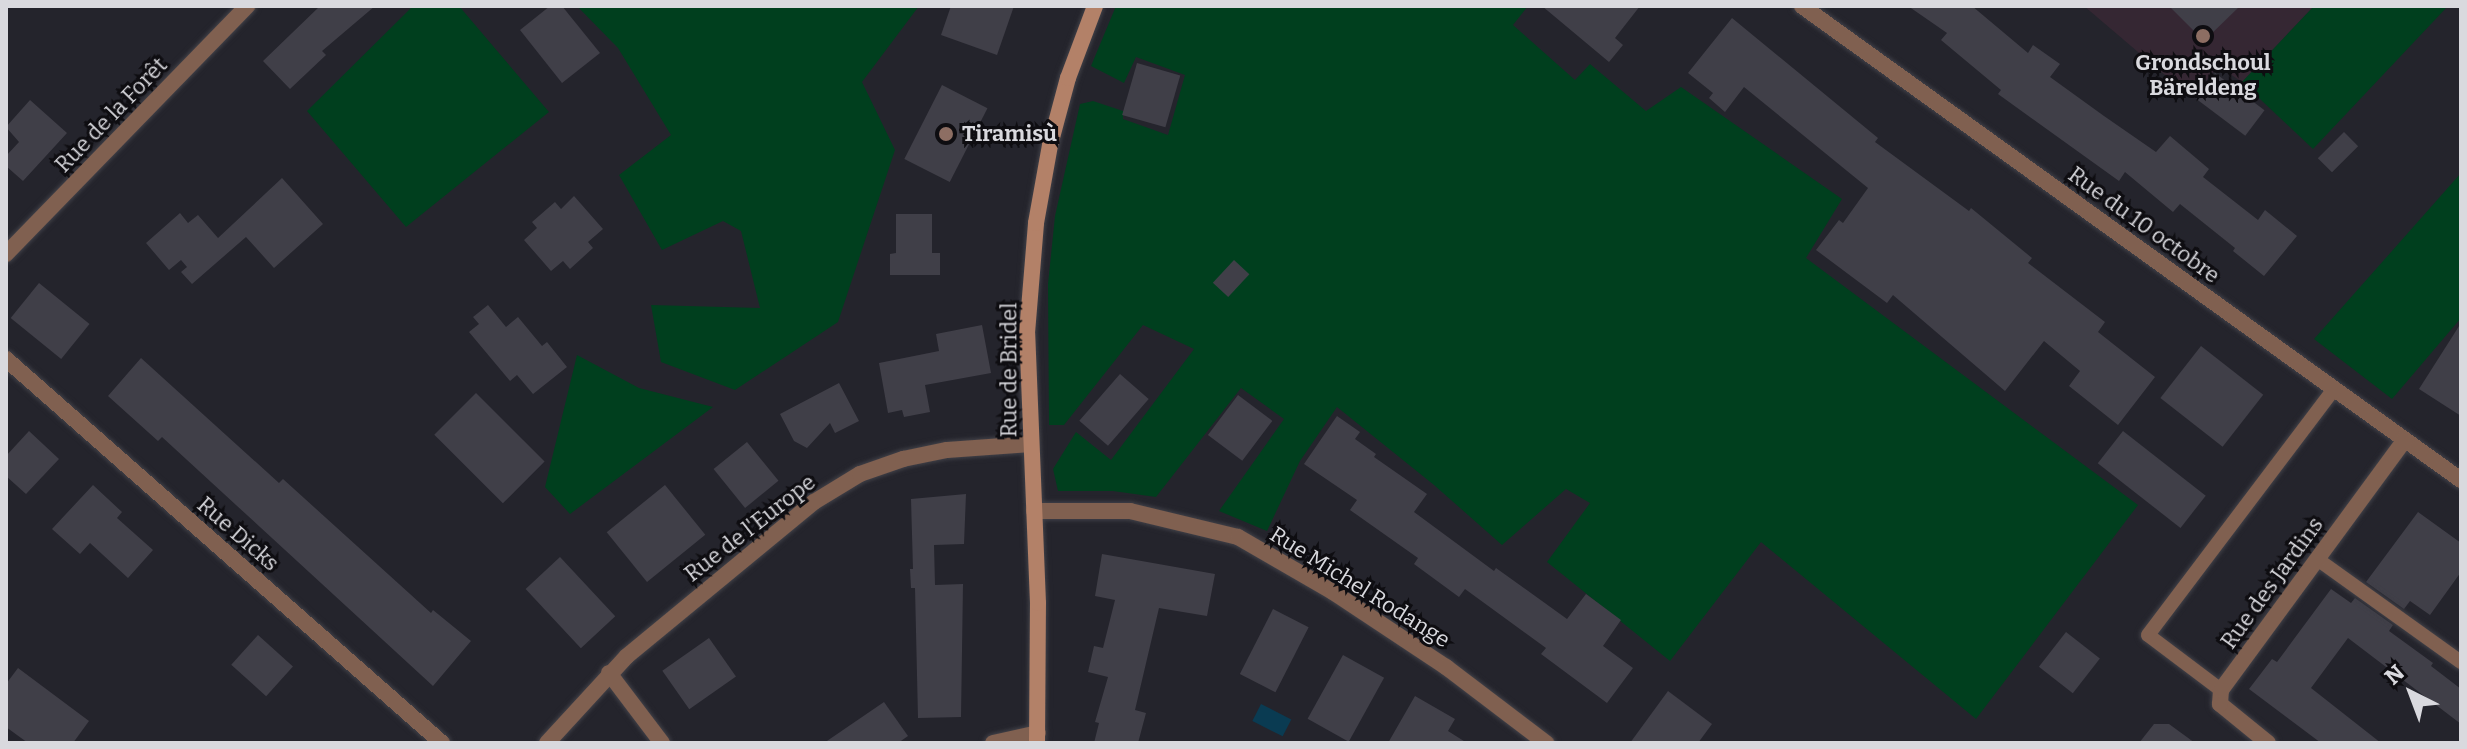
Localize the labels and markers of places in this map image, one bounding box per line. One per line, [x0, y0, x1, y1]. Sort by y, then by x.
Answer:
marker: Grondschoul Bäreldeng [2194, 27, 2212, 45]
place label: Grondschoul Bäreldeng [2135, 49, 2271, 100]
place label: Tiramisù [962, 121, 1057, 147]
marker: Tiramisù [937, 125, 955, 143]

